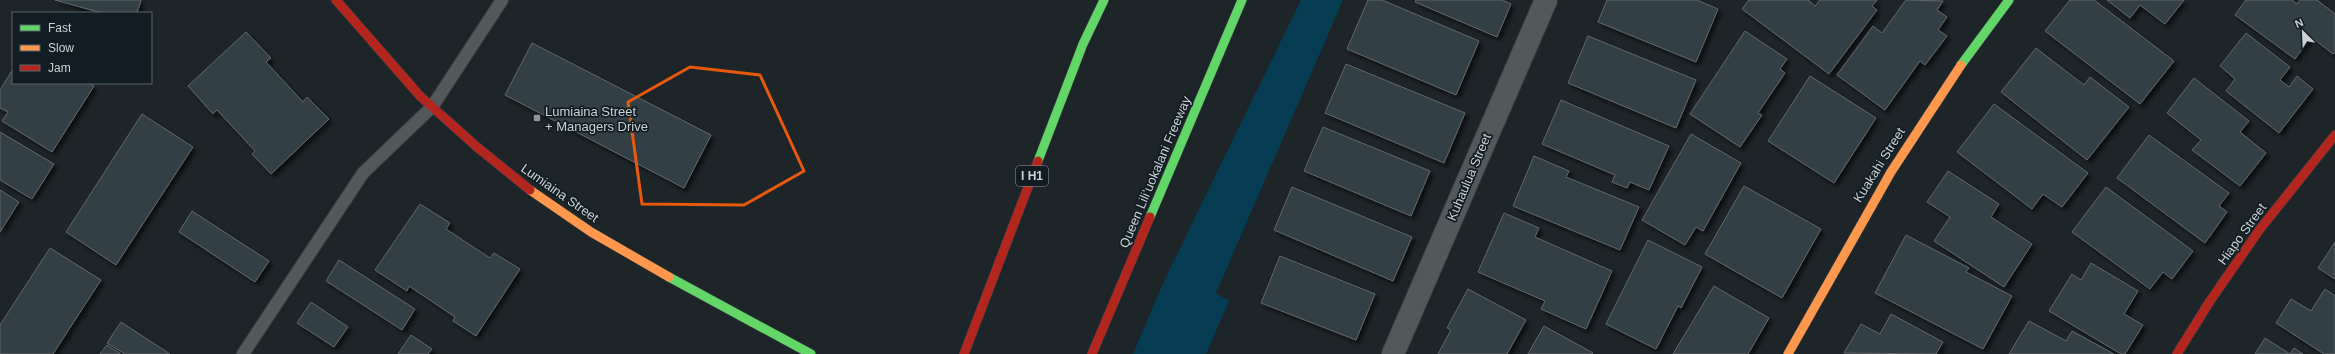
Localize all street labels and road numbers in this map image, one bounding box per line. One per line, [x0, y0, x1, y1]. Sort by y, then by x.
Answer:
street label: Queen Liliʻuokalani Freeway [1116, 93, 1194, 250]
street label: Kuakahi Street [1850, 125, 1908, 205]
street label: Kuhaulua Street [1444, 131, 1494, 223]
street label: Lumiaina Street [518, 161, 602, 225]
road number: I H1 [1016, 166, 1048, 186]
street label: Hiapo Street [2215, 200, 2270, 268]

